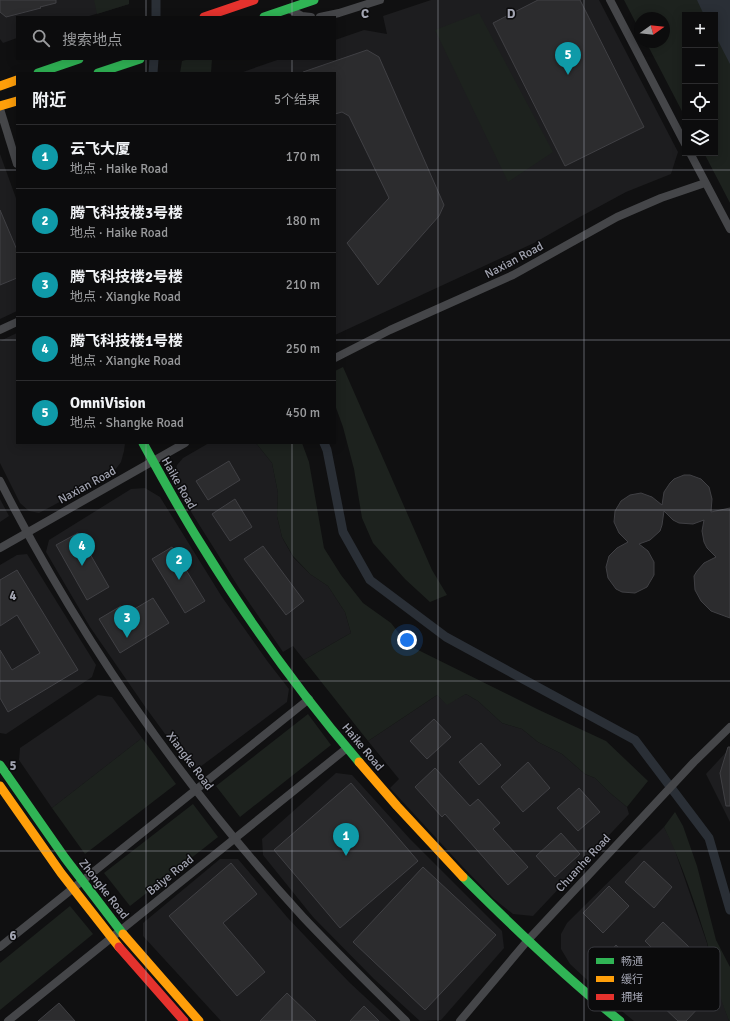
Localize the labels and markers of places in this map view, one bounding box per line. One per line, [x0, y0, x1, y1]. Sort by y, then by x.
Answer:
pin: 5 [555, 42, 581, 75]
pin: 4 [69, 533, 95, 566]
pin: 2 [166, 547, 192, 580]
pin: 3 [114, 605, 140, 638]
pin: 1 [333, 823, 359, 856]

